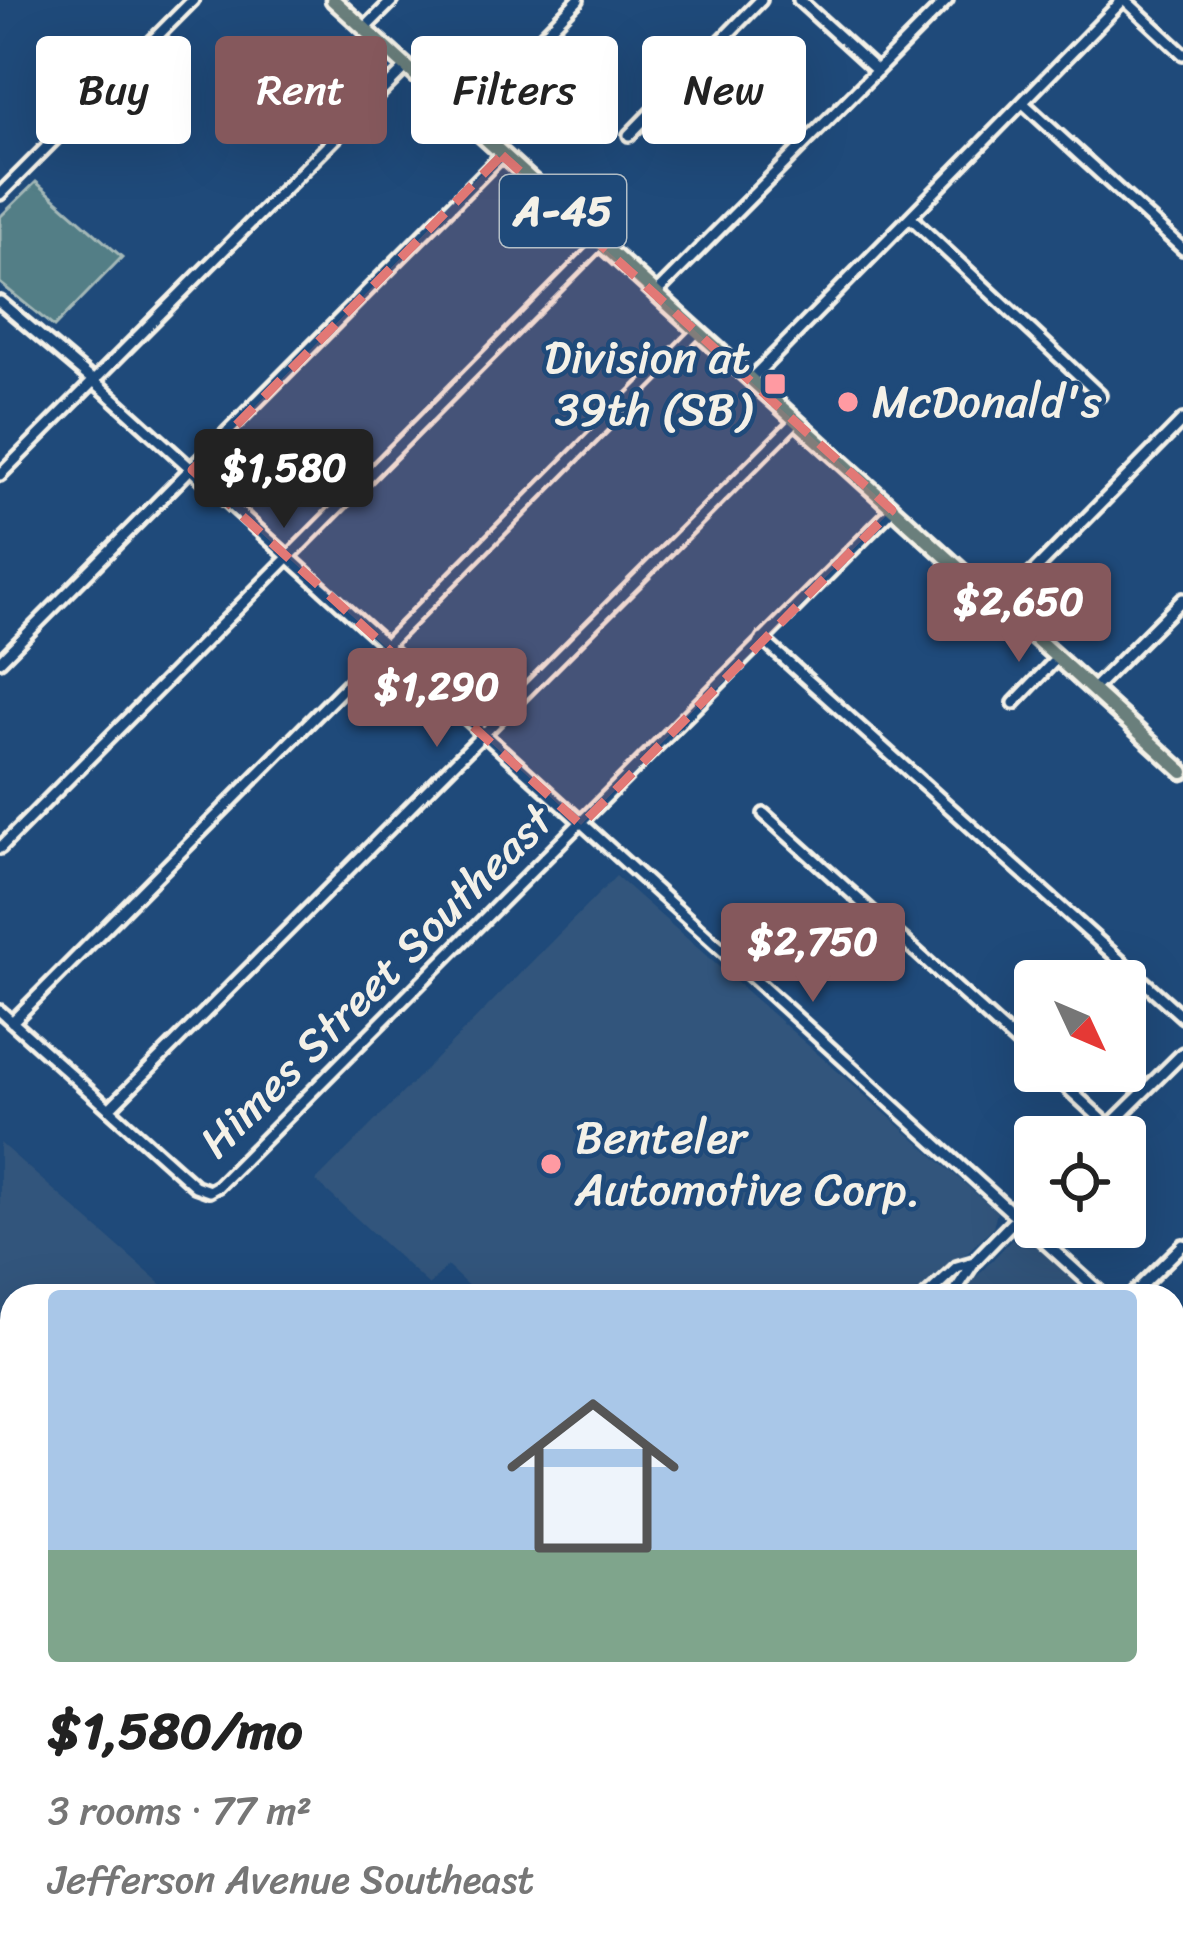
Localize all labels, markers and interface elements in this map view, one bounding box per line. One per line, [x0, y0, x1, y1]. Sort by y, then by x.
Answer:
chip: Buy [36, 36, 191, 144]
chip: Rent [215, 36, 387, 144]
chip: Filters [411, 36, 618, 144]
chip: New [642, 36, 806, 144]
road number: A-45 [500, 175, 626, 247]
place label: Division at 39th (SB) [544, 318, 753, 450]
place label: McDonald's [872, 362, 1102, 442]
marker: Division at 39th (SB) [762, 371, 788, 397]
marker: McDonald's [835, 389, 861, 415]
pin: $1,580 [186, 429, 382, 531]
text: $1,580 [221, 433, 347, 502]
pin: $2,650 [921, 563, 1117, 665]
text: $2,650 [954, 567, 1084, 636]
pin: $1,290 [339, 648, 535, 750]
text: $1,290 [375, 652, 499, 721]
street label: Himes Street Southeast [179, 783, 574, 1178]
pin: $2,750 [715, 903, 911, 1005]
text: $2,750 [748, 907, 878, 976]
north arrow [1014, 960, 1146, 1092]
map controls [1014, 960, 1146, 1248]
place label: Benteler Automotive Corp. [574, 1098, 920, 1230]
button: locate [1014, 1116, 1146, 1248]
marker: Benteler Automotive Corp. [538, 1151, 564, 1177]
icon: home [485, 1368, 701, 1584]
text: $1,580/mo [48, 1686, 302, 1776]
text: 3 rooms · 77 m² [48, 1776, 312, 1845]
text: Jefferson Avenue Southeast [48, 1845, 534, 1914]

